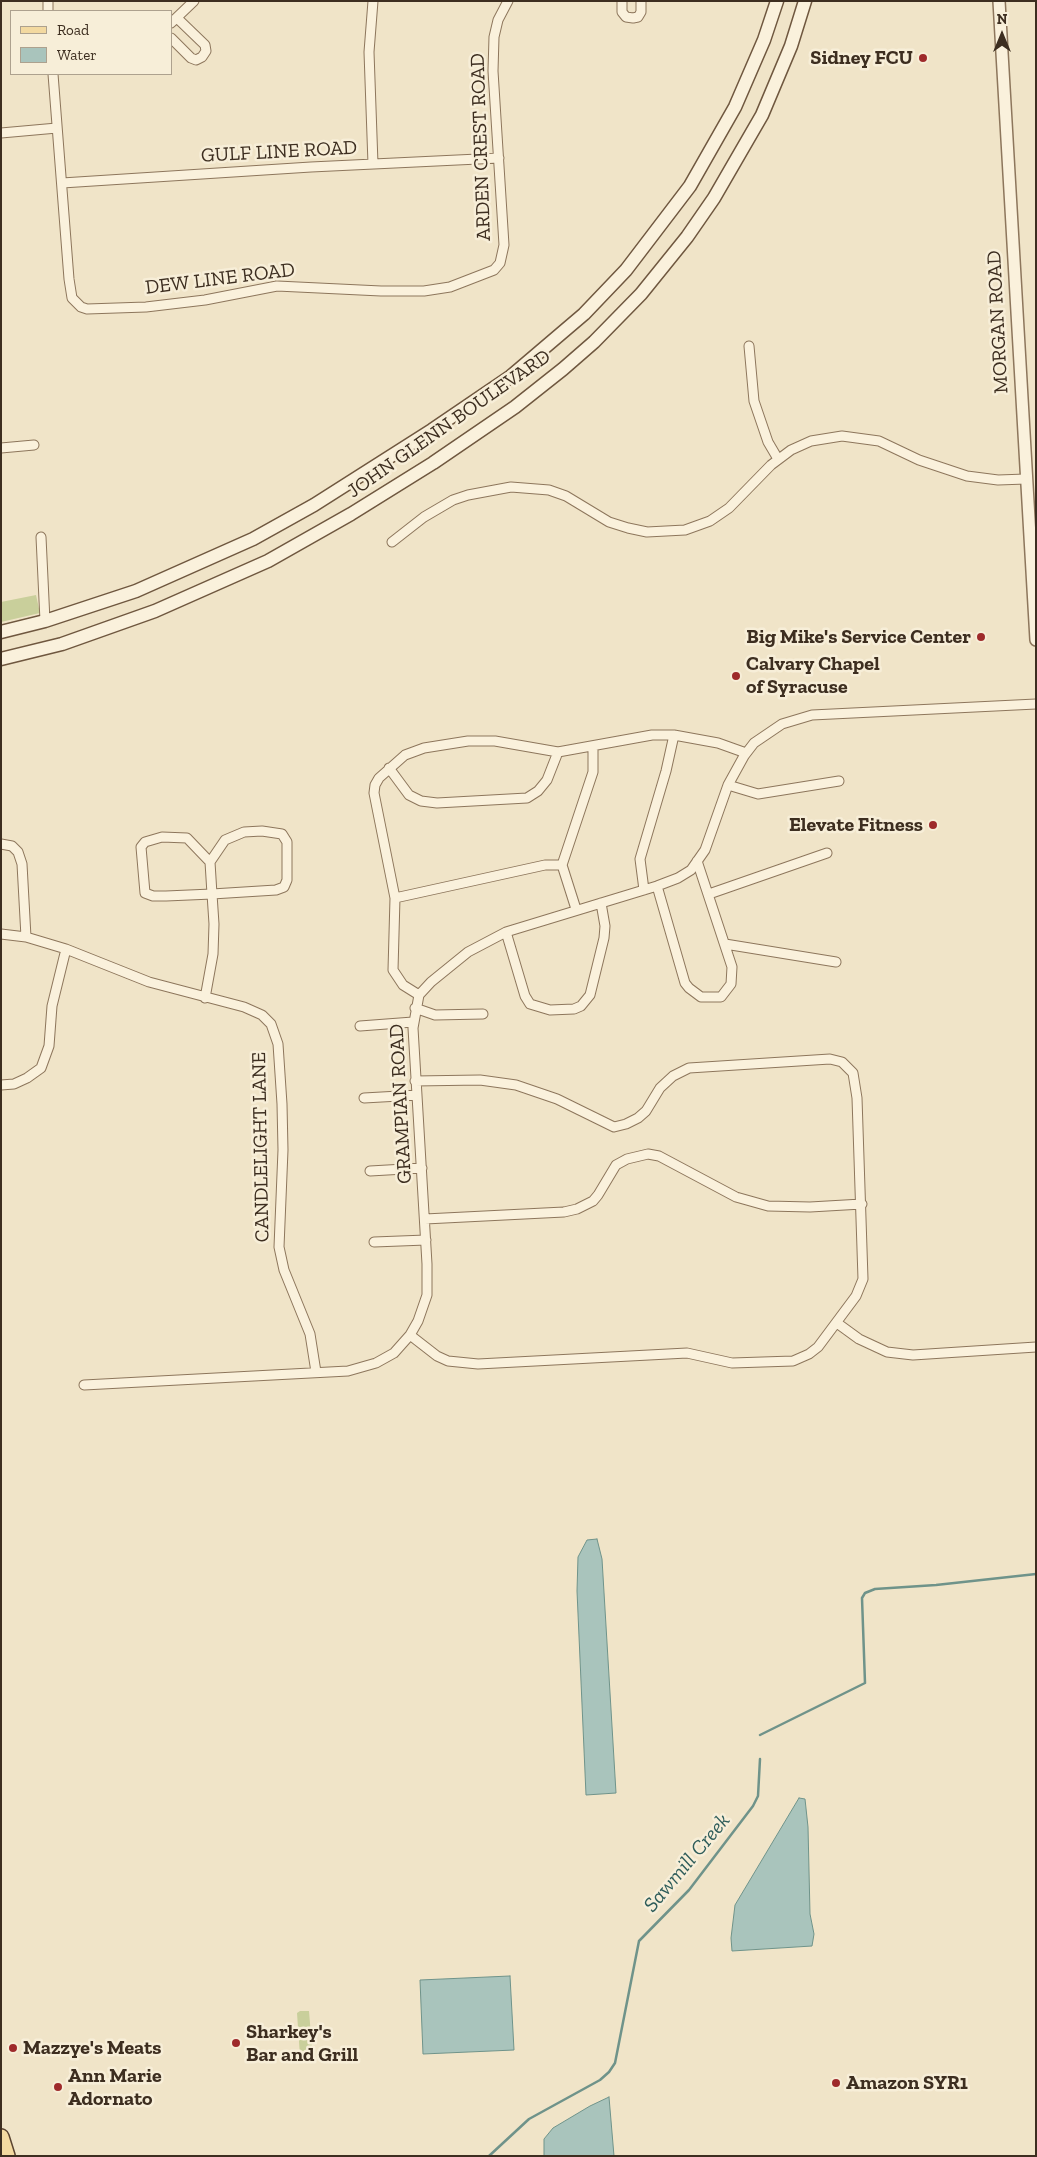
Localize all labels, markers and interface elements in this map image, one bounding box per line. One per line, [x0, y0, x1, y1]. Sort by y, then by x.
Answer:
legend [10, 10, 172, 75]
north arrow [977, 10, 1027, 60]
text: N [997, 11, 1007, 28]
text: Road [57, 21, 89, 39]
text: Water [57, 46, 97, 64]
place label: Sidney FCU [810, 46, 913, 70]
marker: Sidney FCU [917, 52, 929, 64]
street label: ARDEN CREST ROAD [466, 53, 496, 241]
street label: GULF LINE ROAD [200, 136, 358, 168]
street label: MORGAN ROAD [982, 250, 1014, 394]
street label: DEW LINE ROAD [144, 258, 296, 300]
street label: JOHN GLENN BOULEVARD [343, 345, 555, 503]
place label: Big Mike's Service Center [746, 625, 971, 649]
marker: Big Mike's Service Center [975, 631, 987, 643]
place label: Calvary Chapel of Syracuse [746, 652, 880, 699]
marker: Calvary Chapel of Syracuse [730, 670, 742, 682]
place label: Elevate Fitness [789, 813, 923, 837]
marker: Elevate Fitness [927, 819, 939, 831]
street label: GRAMPIAN ROAD [385, 1023, 417, 1185]
street label: CANDLELIGHT LANE [247, 1052, 275, 1242]
water label: Sawmill Creek [638, 1808, 736, 1918]
place label: Sharkey's Bar and Grill [246, 2020, 358, 2067]
place label: Mazzye's Meats [23, 2036, 161, 2060]
marker: Sharkey's Bar and Grill [230, 2037, 242, 2049]
marker: Mazzye's Meats [7, 2042, 19, 2054]
place label: Ann Marie Adornato [68, 2064, 162, 2111]
place label: Amazon SYR1 [846, 2071, 968, 2095]
marker: Amazon SYR1 [830, 2077, 842, 2089]
marker: Ann Marie Adornato [52, 2081, 64, 2093]

